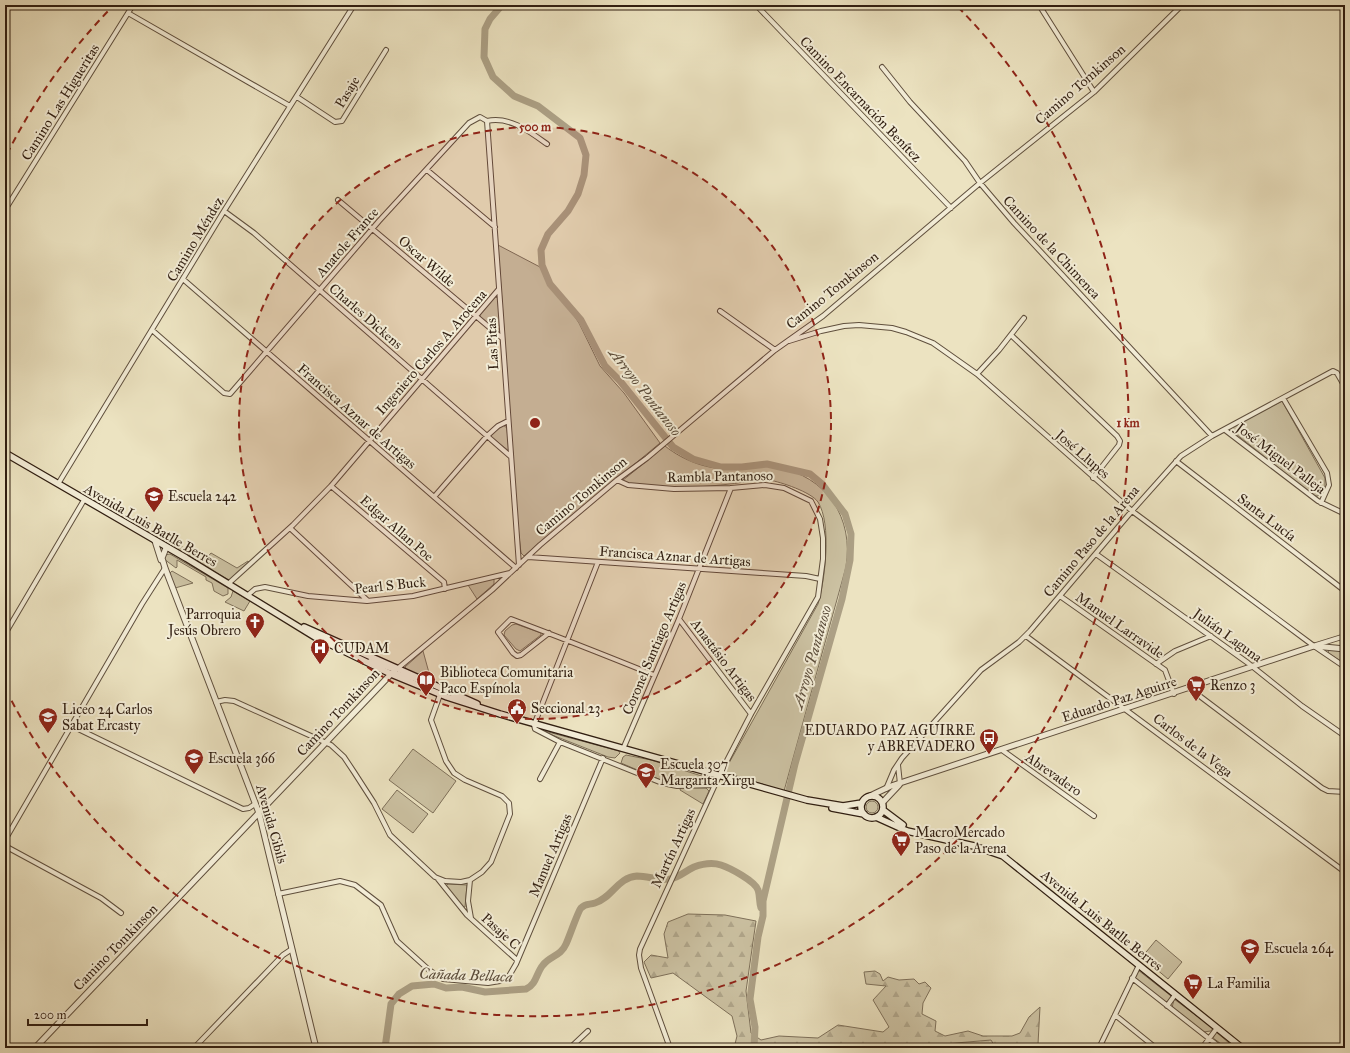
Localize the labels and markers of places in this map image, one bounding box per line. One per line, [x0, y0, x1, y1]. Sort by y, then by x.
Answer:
centre of rings [528, 416, 542, 430]
school or university icon: Escuela 242 [143, 485, 165, 513]
place label: Escuela 242 [168, 488, 237, 505]
place label: Parroquia Jesús Obrero [166, 606, 241, 640]
church icon: Parroquia Jesús Obrero [244, 611, 266, 639]
hospital icon: CUDAM [309, 637, 331, 665]
place label: CUDAM [334, 640, 389, 657]
place label: Biblioteca Comunitaria Paco Espínola [440, 664, 573, 697]
library icon: Biblioteca Comunitaria Paco Espínola [415, 669, 437, 697]
supermarket icon: Renzo 3 [1185, 674, 1207, 702]
place label: Renzo 3 [1210, 677, 1255, 694]
public building icon: Seccional 23 [506, 697, 528, 725]
place label: Seccional 23 [531, 700, 600, 717]
place label: Liceo 24 Carlos Sabat Ercasty [62, 701, 152, 734]
school or university icon: Liceo 24 Carlos Sabat Ercasty [37, 706, 59, 734]
place label: EDUARDO PAZ AGUIRRE y ABREVADERO [805, 722, 975, 755]
bus stop icon: EDUARDO PAZ AGUIRRE y ABREVADERO [978, 727, 1000, 755]
school or university icon: Escuela 366 [183, 747, 205, 775]
place label: Escuela 366 [208, 750, 276, 767]
place label: Escuela 307 Margarita Xirgu [660, 756, 756, 789]
school or university icon: Escuela 307 Margarita Xirgu [635, 761, 657, 789]
place label: MacroMercado Paso de la Arena [915, 824, 1007, 857]
supermarket icon: MacroMercado Paso de la Arena [890, 829, 912, 857]
school or university icon: Escuela 264 [1239, 937, 1261, 965]
place label: Escuela 264 [1264, 940, 1334, 957]
supermarket icon: La Familia [1182, 972, 1204, 1000]
place label: La Familia [1207, 975, 1270, 992]

